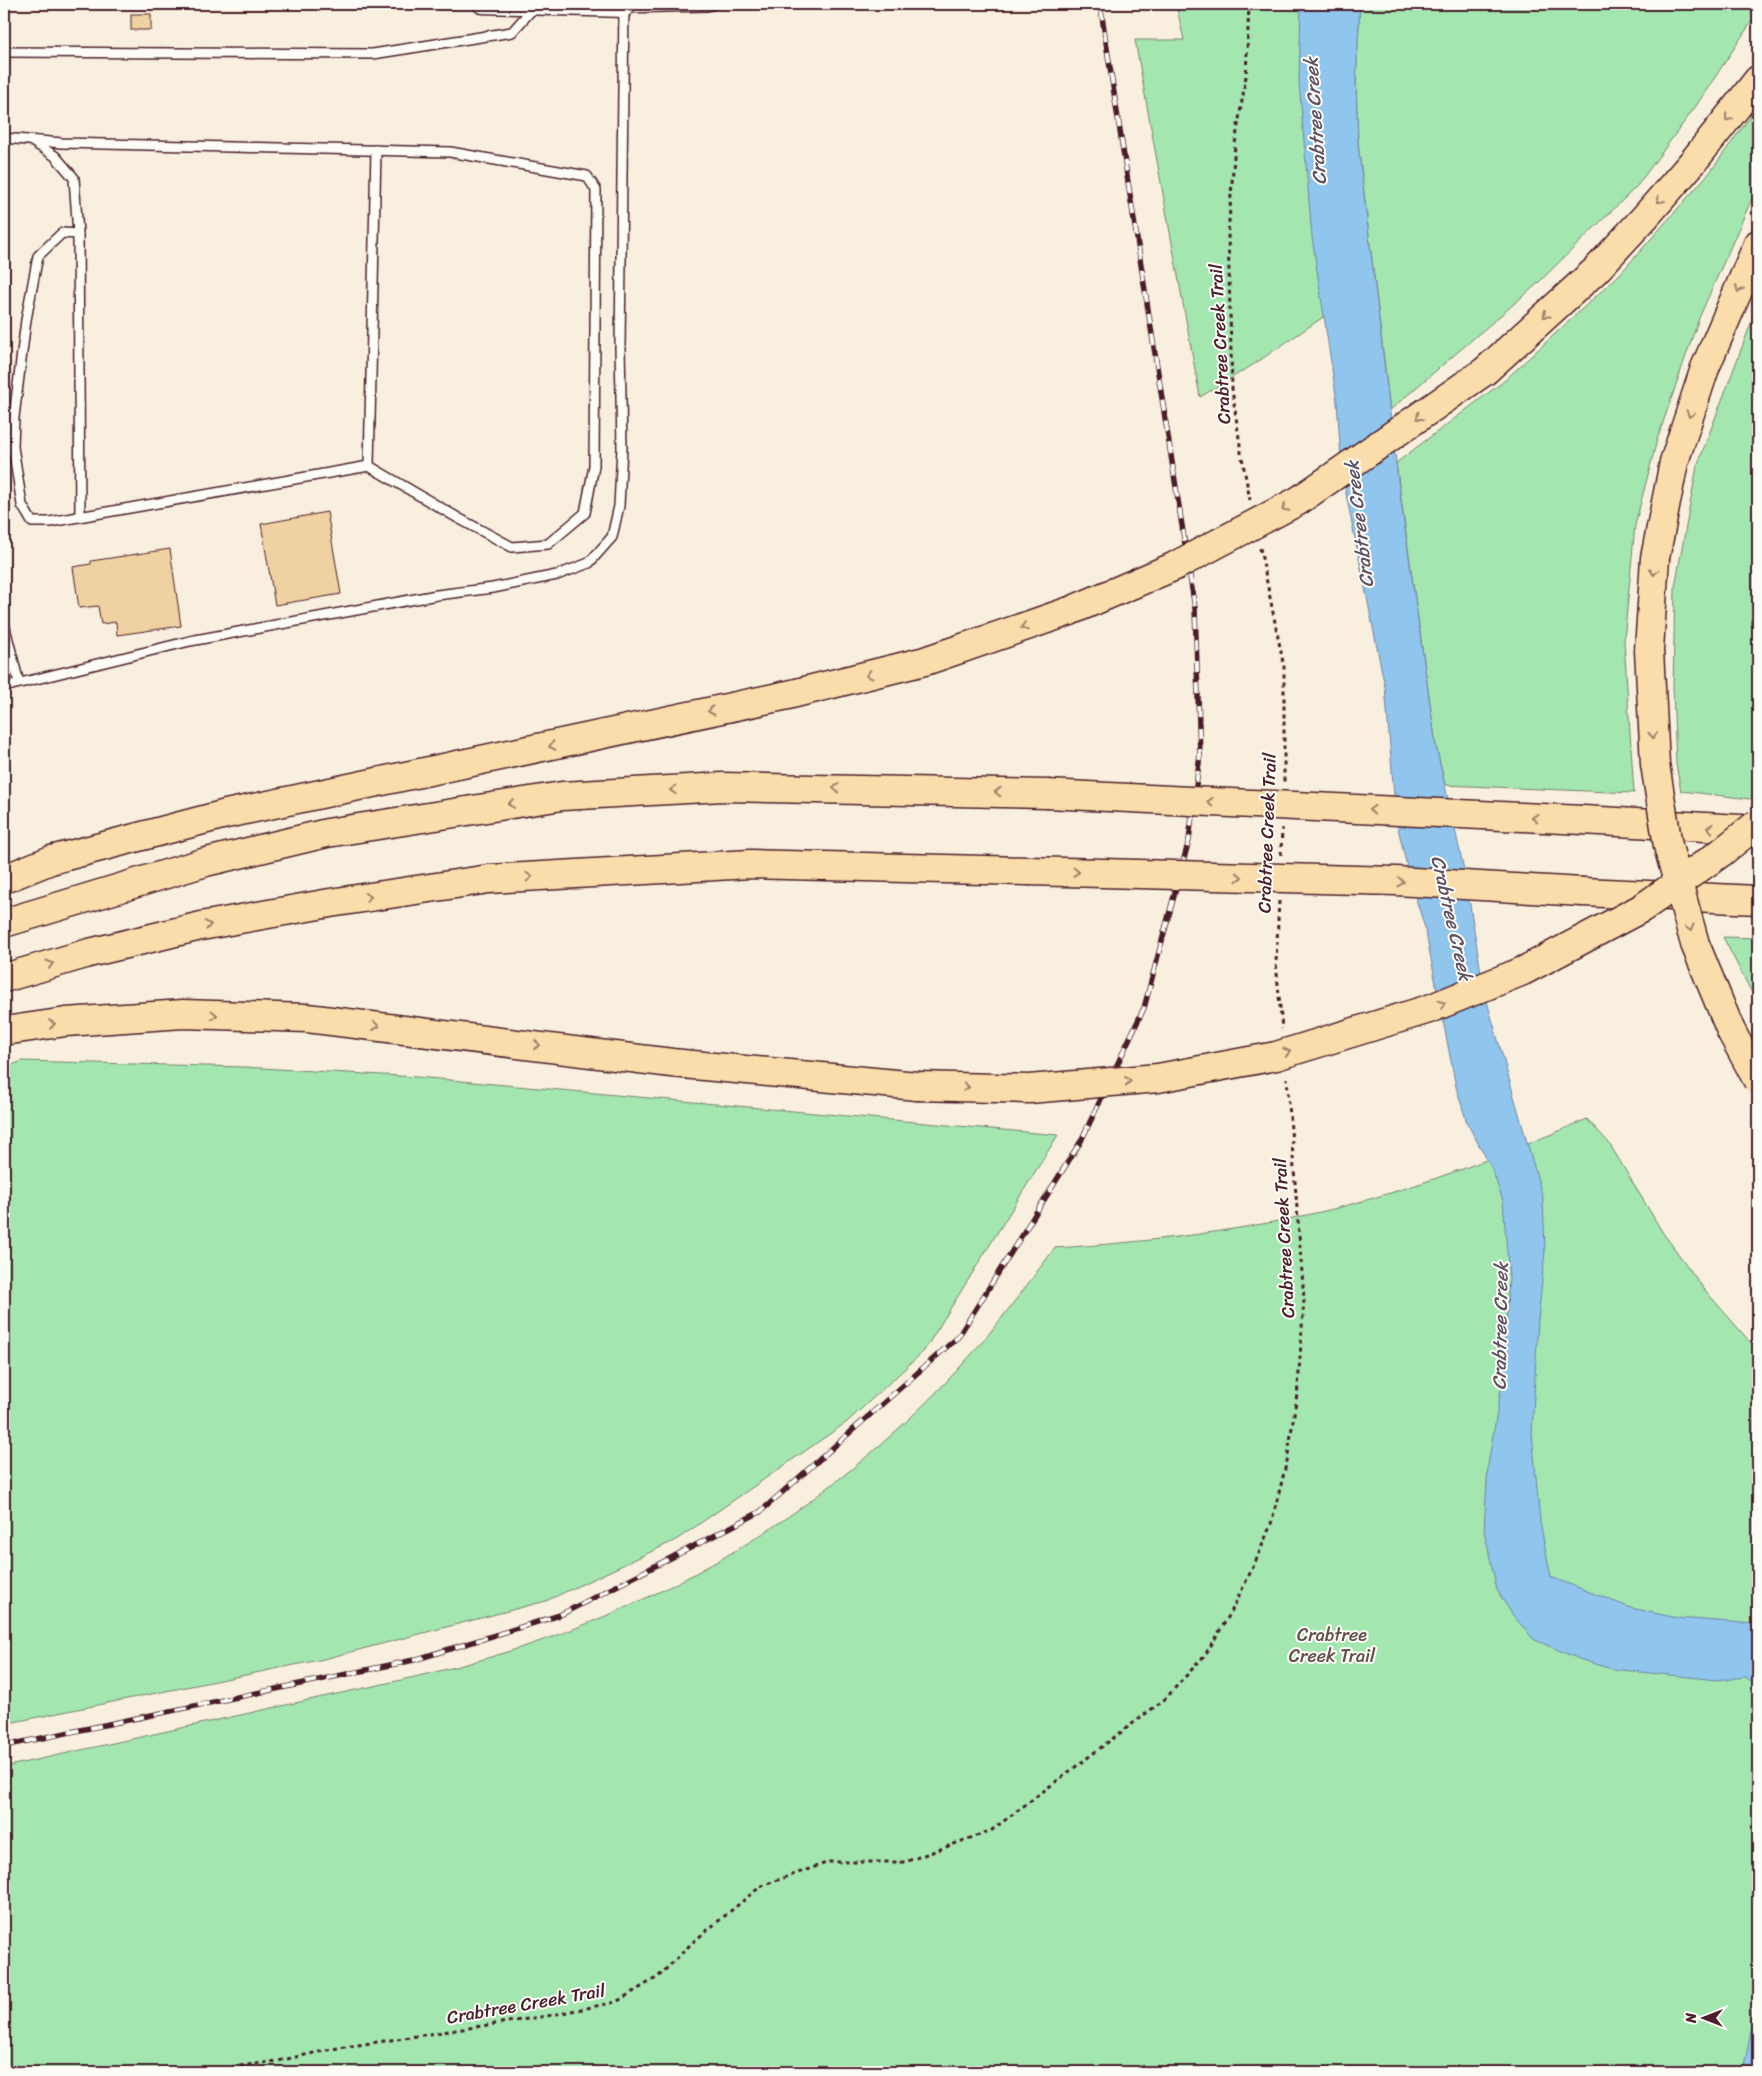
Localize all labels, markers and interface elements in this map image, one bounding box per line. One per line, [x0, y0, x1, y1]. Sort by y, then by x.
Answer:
water label: Crabtree Creek [1294, 55, 1336, 186]
one-way arrow [1725, 112, 1733, 121]
one-way arrow [1657, 194, 1666, 203]
street label: Crabtree Creek Trail [1200, 262, 1240, 425]
one-way arrow [1735, 284, 1746, 293]
one-way arrow [1542, 309, 1551, 318]
one-way arrow [1686, 410, 1696, 418]
one-way arrow [1416, 411, 1425, 419]
water label: Crabtree Creek [1335, 458, 1383, 589]
one-way arrow [1281, 502, 1290, 512]
one-way arrow [1649, 569, 1660, 577]
one-way arrow [1021, 621, 1029, 631]
one-way arrow [865, 669, 874, 680]
one-way arrow [706, 705, 715, 716]
one-way arrow [1648, 731, 1659, 739]
one-way arrow [548, 740, 556, 750]
street label: Crabtree Creek Trail [1248, 751, 1286, 914]
one-way arrow [831, 783, 839, 794]
one-way arrow [669, 785, 677, 796]
one-way arrow [994, 787, 1002, 798]
one-way arrow [1206, 796, 1214, 807]
one-way arrow [507, 798, 515, 809]
one-way arrow [1368, 804, 1376, 815]
one-way arrow [1530, 813, 1538, 823]
one-way arrow [1705, 822, 1713, 833]
water label: Crabtree Creek [1422, 852, 1483, 985]
one-way arrow [1073, 867, 1081, 878]
one-way arrow [526, 871, 534, 882]
one-way arrow [1235, 872, 1243, 882]
one-way arrow [1397, 876, 1405, 887]
one-way arrow [365, 892, 373, 903]
one-way arrow [204, 920, 212, 930]
one-way arrow [1685, 923, 1695, 932]
one-way arrow [46, 960, 54, 970]
one-way arrow [1437, 999, 1446, 1010]
one-way arrow [210, 1010, 218, 1020]
one-way arrow [48, 1020, 56, 1030]
one-way arrow [372, 1020, 380, 1031]
one-way arrow [533, 1040, 542, 1050]
one-way arrow [1283, 1048, 1291, 1058]
one-way arrow [1124, 1076, 1132, 1087]
one-way arrow [962, 1082, 970, 1092]
street label: Crabtree Creek Trail [1264, 1156, 1304, 1319]
water label: Crabtree Creek [1482, 1261, 1518, 1390]
park label: Crabtree Creek Trail [1289, 1619, 1376, 1672]
street label: Crabtree Creek Trail [444, 1974, 609, 2034]
north arrow [1680, 1994, 1730, 2044]
text: N [1679, 2013, 1704, 2024]

